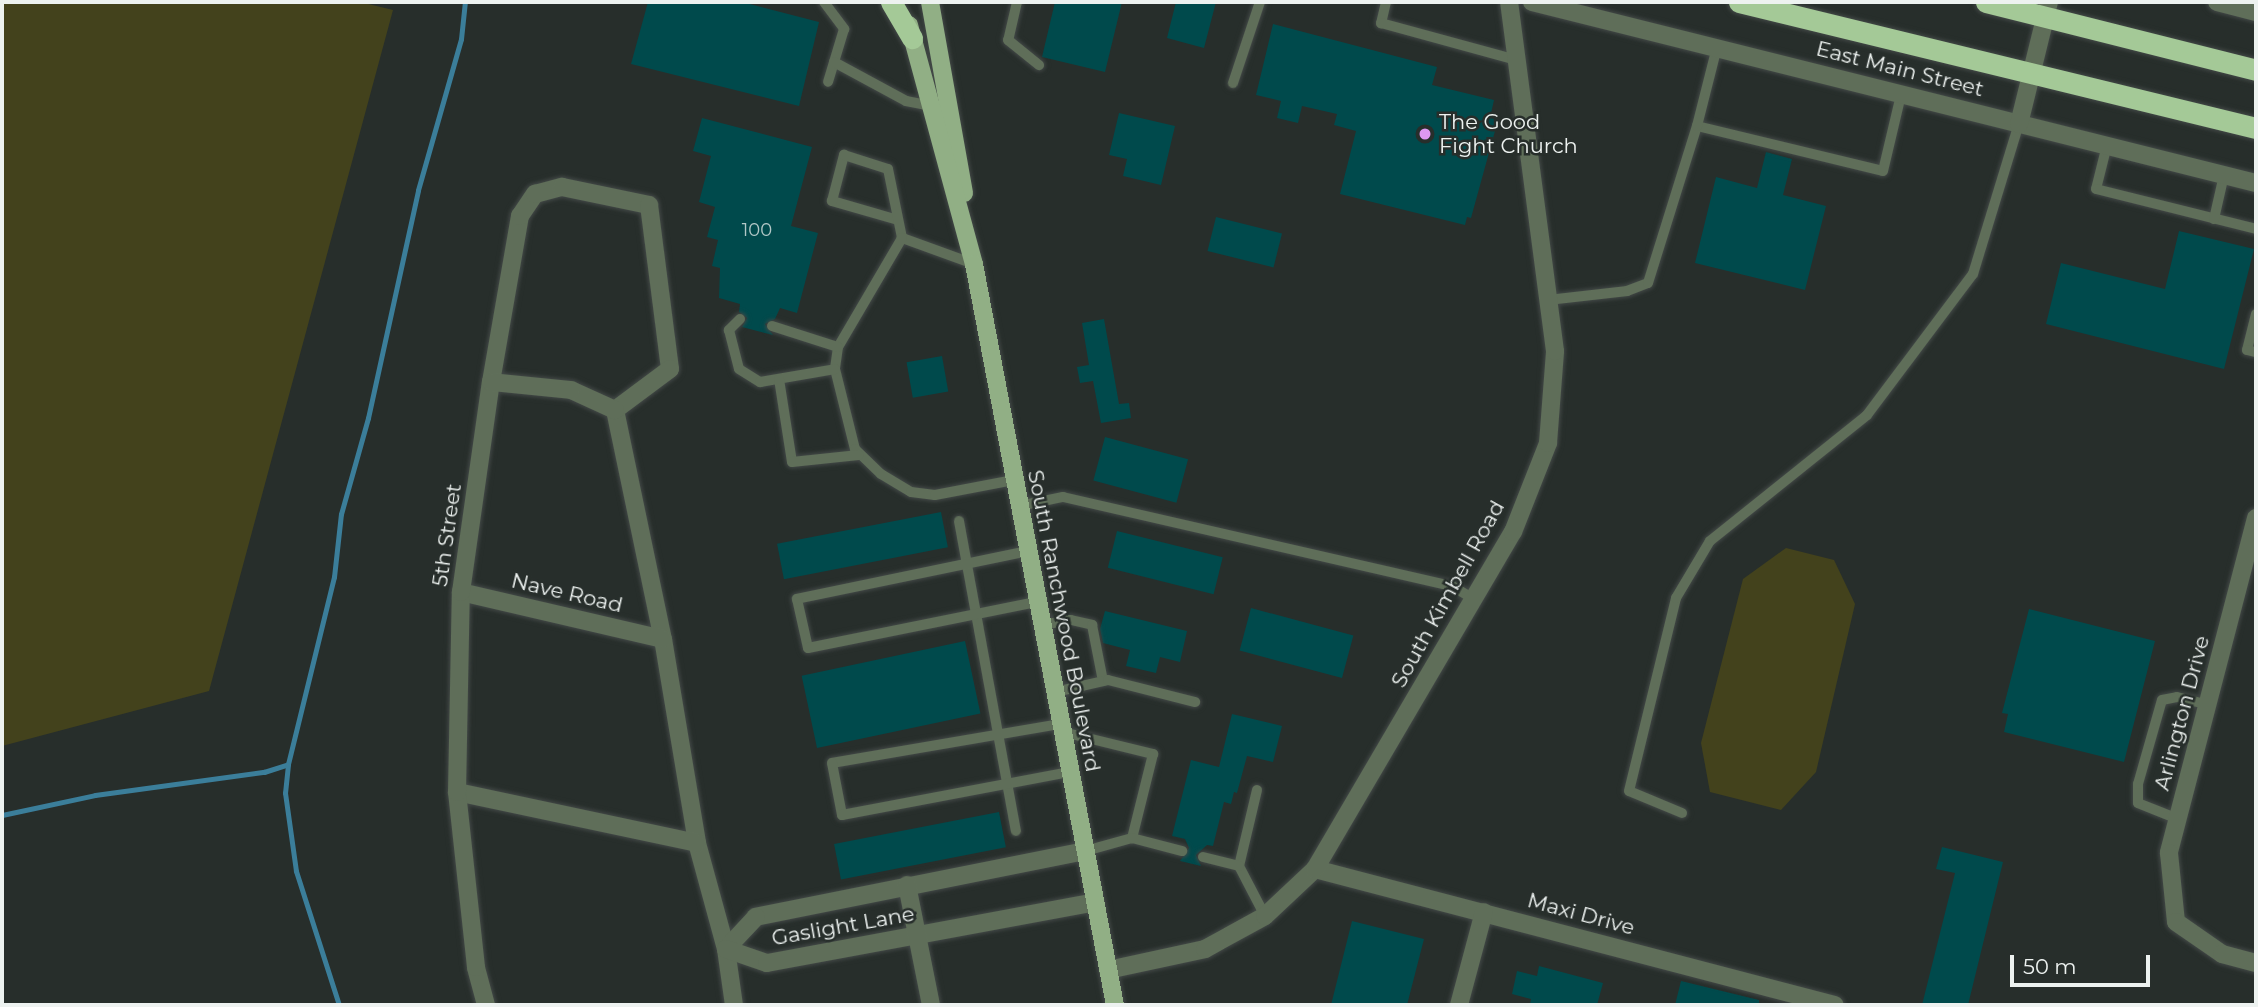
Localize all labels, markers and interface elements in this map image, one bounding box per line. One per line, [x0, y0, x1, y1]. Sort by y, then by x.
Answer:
street label: East Main Street [1814, 36, 1986, 102]
place label: The Good Fight Church [1439, 109, 1578, 159]
marker: The Good Fight Church [1417, 126, 1433, 142]
house number: 100 [742, 219, 772, 241]
street label: South Ranchwood Boulevard [1022, 468, 1106, 774]
street label: 5th Street [427, 482, 467, 588]
street label: South Kimbell Road [1386, 496, 1510, 692]
street label: Nave Road [509, 568, 625, 618]
street label: Arlington Drive [2149, 633, 2215, 793]
street label: Maxi Drive [1525, 888, 1637, 940]
street label: Gaslight Lane [770, 901, 916, 951]
scale bar [2013, 940, 2153, 984]
text: 50 m [2023, 954, 2077, 979]

